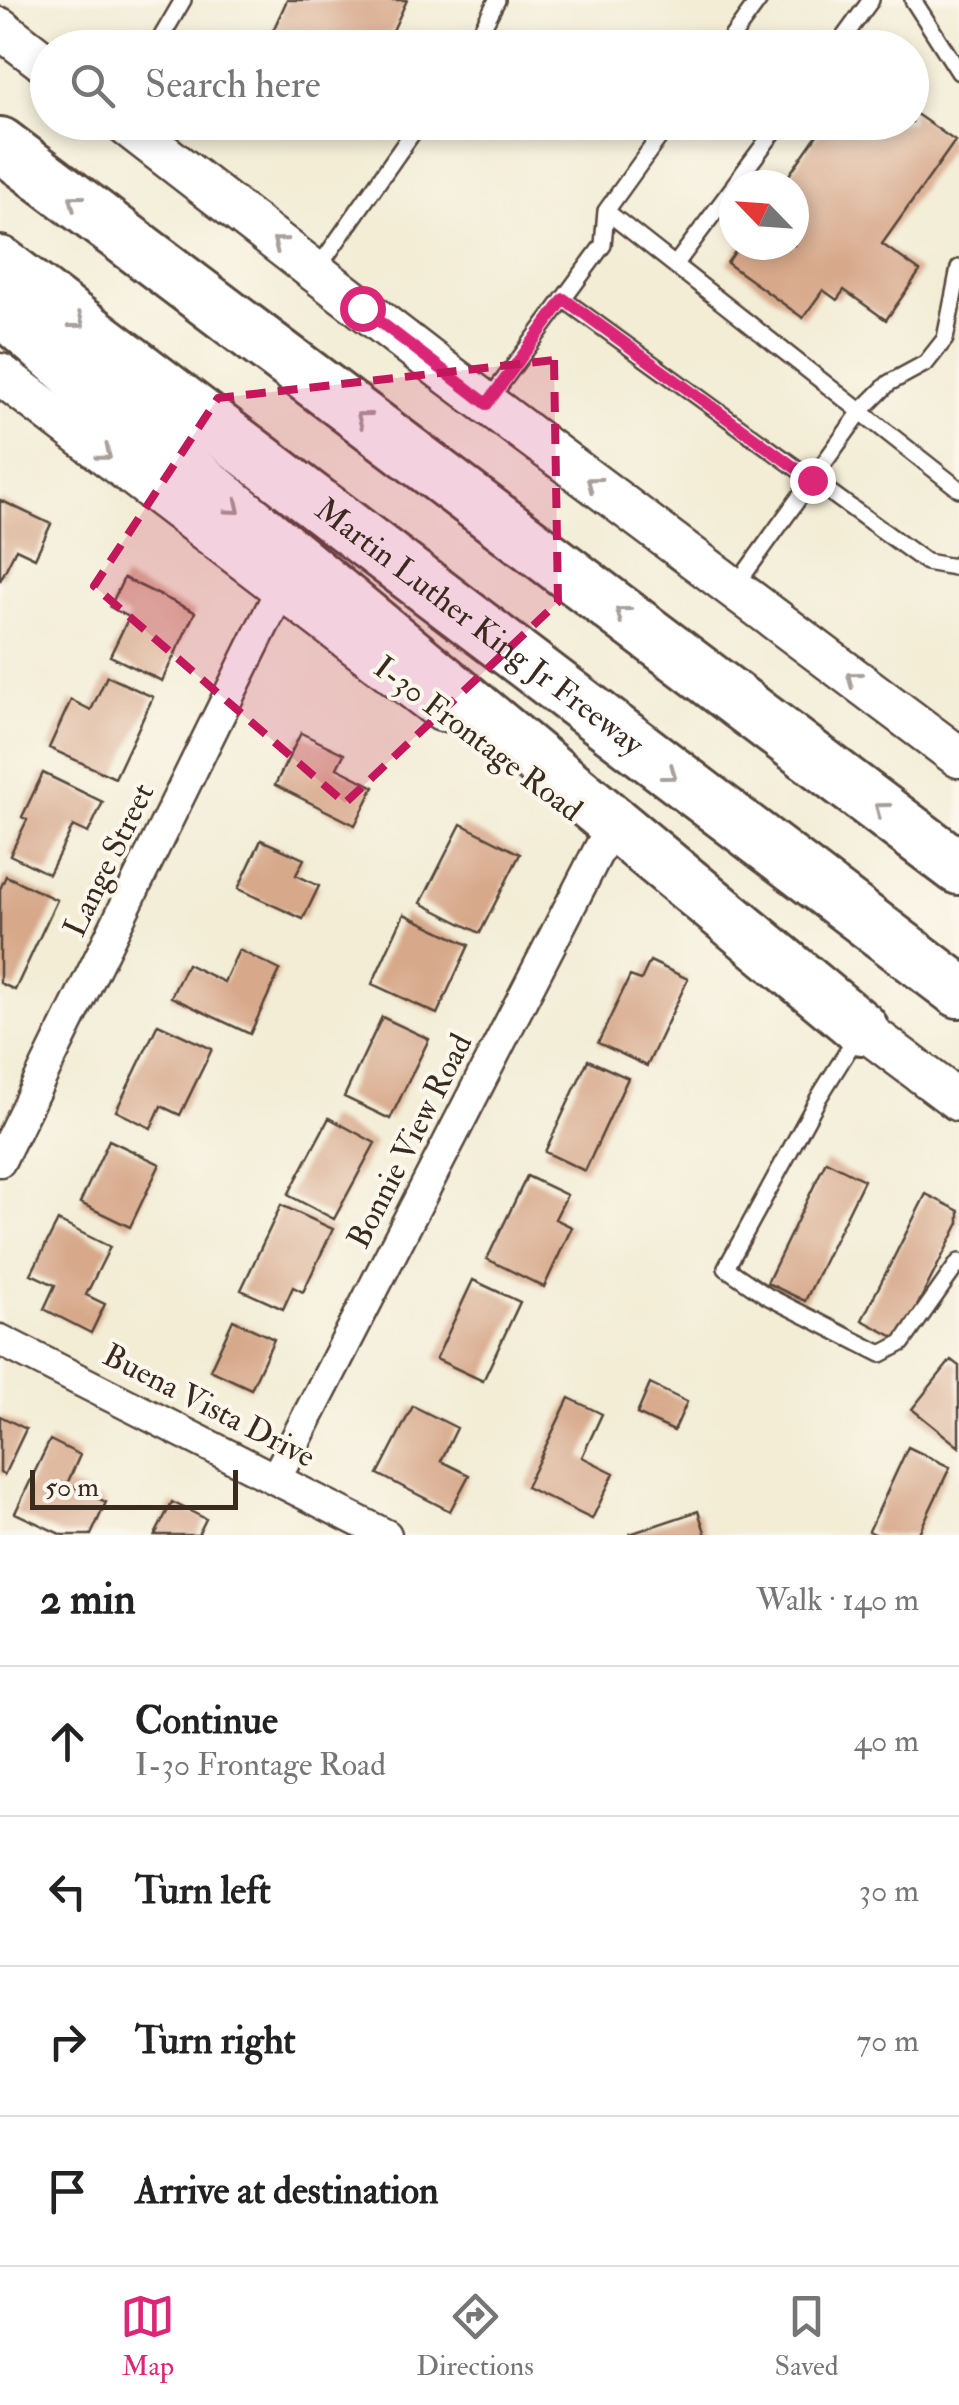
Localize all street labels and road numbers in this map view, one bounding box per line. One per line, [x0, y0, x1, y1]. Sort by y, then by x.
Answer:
street label: Martin Luther King Jr Freeway [307, 490, 652, 765]
street label: I-30 Frontage Road [366, 648, 590, 831]
street label: Lange Street [55, 777, 163, 943]
street label: Bonnie View Road [339, 1027, 481, 1255]
street label: Buena Vista Drive [96, 1335, 322, 1477]

